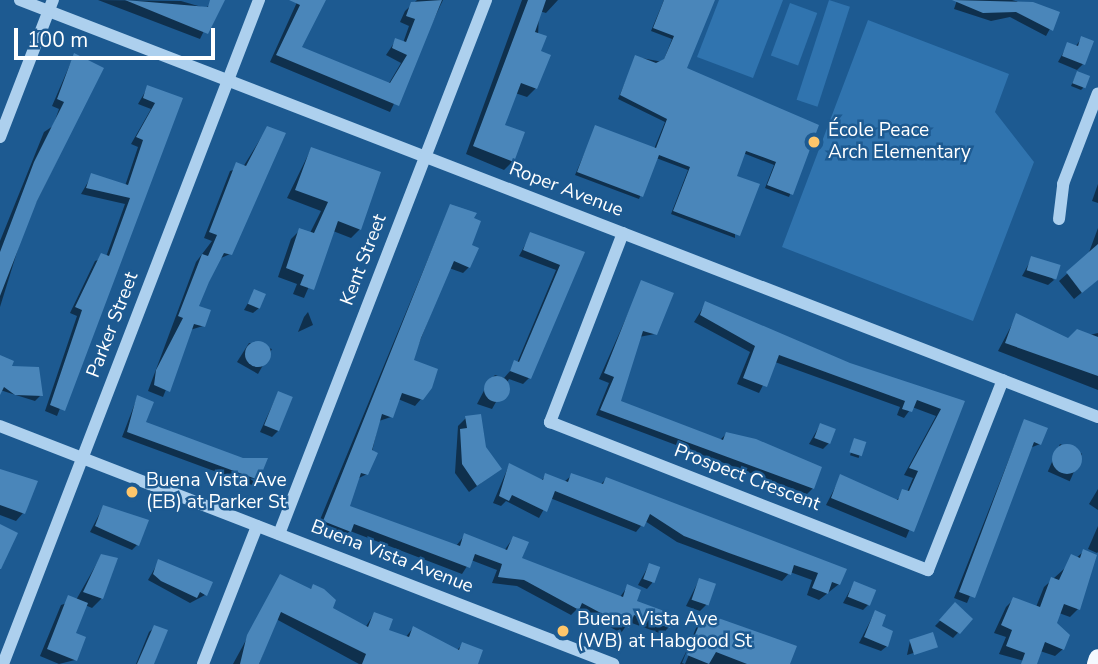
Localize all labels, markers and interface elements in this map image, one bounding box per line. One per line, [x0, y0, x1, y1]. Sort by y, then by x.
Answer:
scale bar [18, 14, 219, 58]
text: 100 m [27, 26, 88, 54]
place label: École Peace Arch Elementary [828, 120, 971, 164]
marker: École Peace Arch Elementary [806, 134, 822, 150]
street label: Roper Avenue [506, 158, 626, 222]
street label: Kent Street [336, 211, 392, 309]
street label: Parker Street [82, 269, 144, 381]
street label: Prospect Crescent [671, 440, 823, 516]
place label: Buena Vista Ave (EB) at Parker St [146, 470, 287, 514]
marker: Buena Vista Ave (EB) at Parker St [124, 484, 140, 500]
street label: Buena Vista Avenue [308, 516, 476, 598]
place label: Buena Vista Ave (WB) at Habgood St [577, 609, 752, 653]
marker: Buena Vista Ave (WB) at Habgood St [555, 623, 571, 639]

